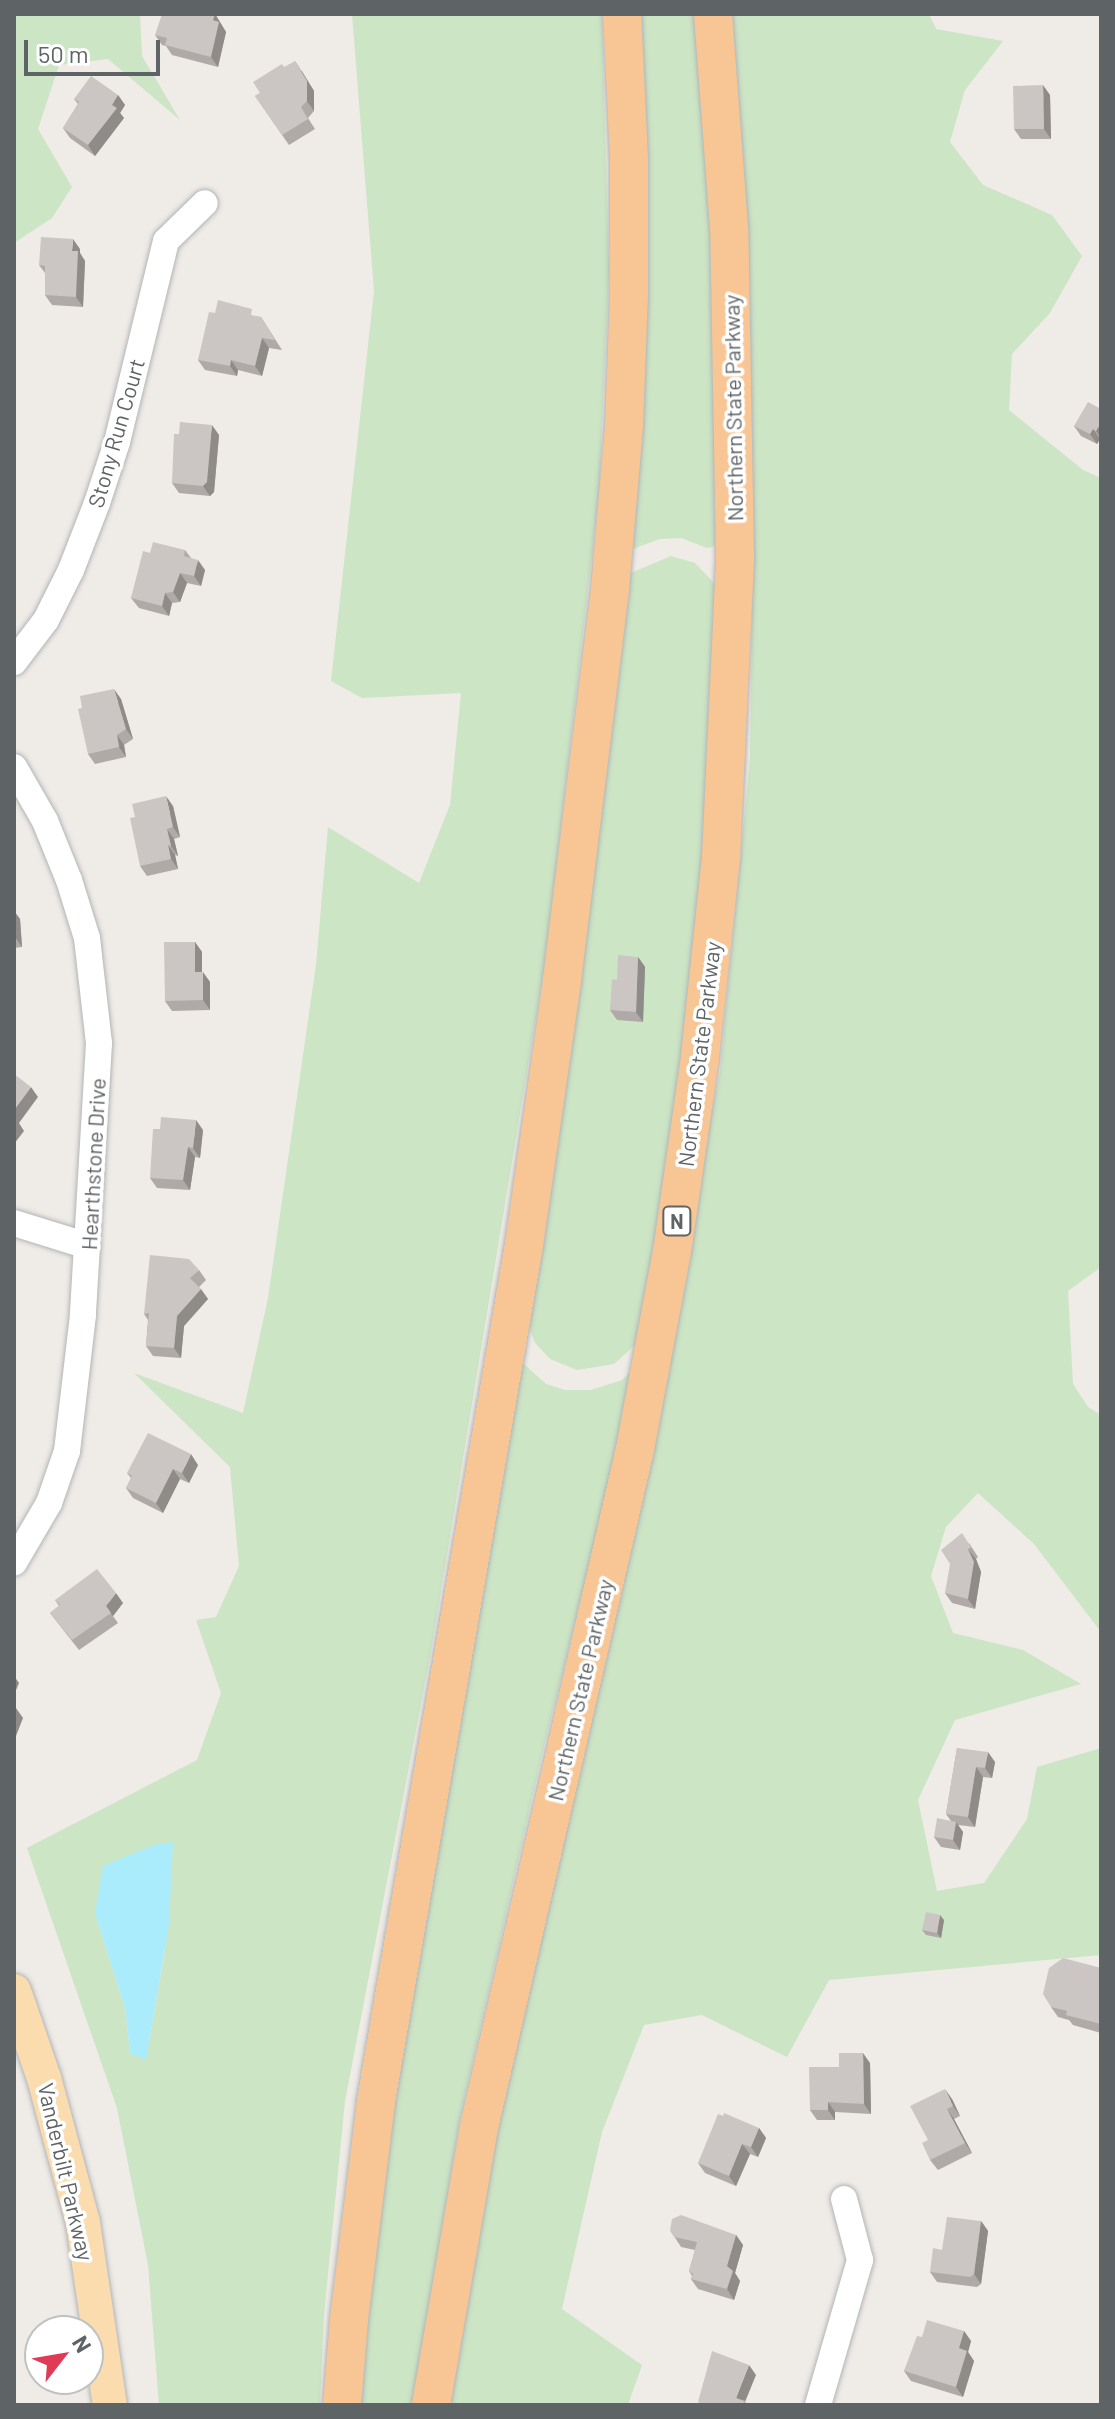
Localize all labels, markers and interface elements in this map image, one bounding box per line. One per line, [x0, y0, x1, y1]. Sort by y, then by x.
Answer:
scale bar [28, 24, 164, 74]
text: 50 m [38, 39, 89, 68]
street label: Northern State Parkway [718, 294, 748, 522]
street label: Stony Run Court [82, 356, 150, 510]
street label: Northern State Parkway [672, 940, 726, 1168]
street label: Hearthstone Drive [75, 1077, 111, 1251]
road number: N [661, 1205, 693, 1237]
street label: Northern State Parkway [542, 1577, 618, 1803]
street label: Vanderbilt Parkway [33, 2080, 99, 2264]
north arrow [24, 2315, 104, 2395]
text: N [68, 2331, 98, 2357]

